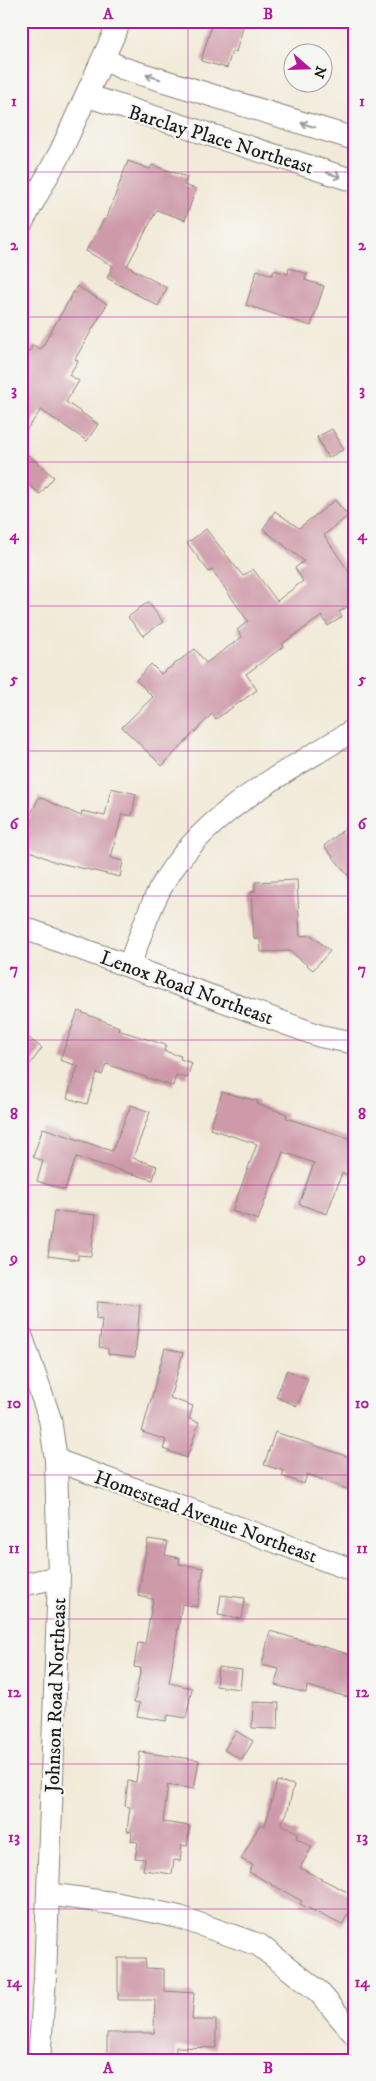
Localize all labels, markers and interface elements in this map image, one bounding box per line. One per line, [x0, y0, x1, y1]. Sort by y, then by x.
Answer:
text: A [102, 4, 114, 24]
text: B [263, 4, 273, 24]
north arrow [284, 42, 334, 92]
text: N [309, 64, 330, 81]
one-way arrow [146, 72, 161, 81]
text: 1 [11, 91, 17, 111]
text: 1 [359, 91, 365, 111]
street label: Barclay Place Northeast [125, 100, 316, 181]
one-way arrow [301, 120, 317, 129]
one-way arrow [326, 170, 342, 180]
text: 2 [10, 235, 19, 255]
text: 2 [358, 235, 367, 255]
text: 3 [11, 380, 17, 400]
text: 3 [359, 380, 365, 400]
text: 4 [8, 525, 19, 545]
text: 4 [356, 525, 367, 545]
text: 5 [9, 669, 18, 689]
text: 5 [357, 669, 366, 689]
text: 6 [10, 814, 20, 834]
text: 6 [358, 814, 368, 834]
street label: Lenox Road Northeast [97, 945, 276, 1031]
text: 7 [10, 959, 18, 979]
text: 7 [358, 959, 366, 979]
text: 8 [10, 1104, 18, 1124]
text: 8 [358, 1104, 366, 1124]
text: 9 [9, 1248, 18, 1268]
text: 9 [357, 1248, 366, 1268]
text: 10 [7, 1393, 22, 1413]
text: 10 [355, 1393, 370, 1413]
street label: Homestead Avenue Northeast [91, 1465, 320, 1569]
text: 11 [8, 1538, 20, 1558]
text: 11 [356, 1538, 368, 1558]
street label: Johnson Road Northeast [41, 1597, 72, 1795]
text: 12 [7, 1682, 22, 1702]
text: 12 [355, 1682, 370, 1702]
text: 13 [8, 1827, 20, 1847]
text: 13 [356, 1827, 368, 1847]
text: 14 [6, 1972, 22, 1992]
text: 14 [354, 1972, 370, 1992]
text: A [102, 2058, 114, 2078]
text: B [263, 2058, 273, 2078]

